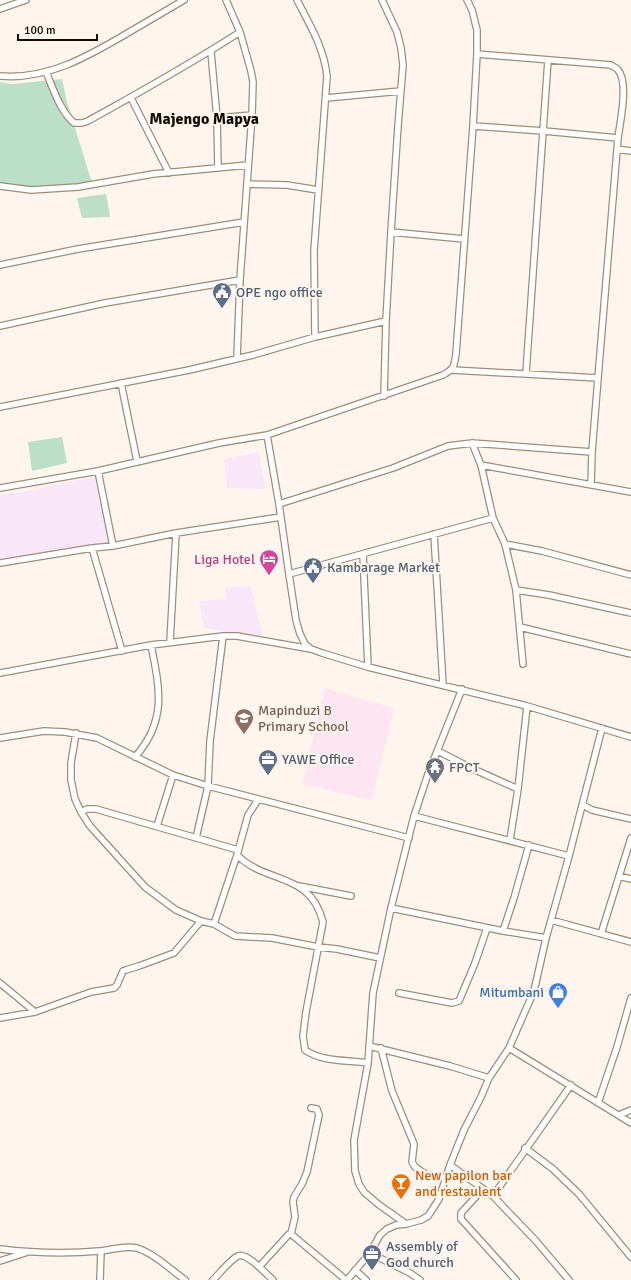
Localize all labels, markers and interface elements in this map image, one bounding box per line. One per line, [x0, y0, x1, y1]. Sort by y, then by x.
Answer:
scale bar [18, 16, 97, 42]
text: 100 m [24, 23, 56, 38]
district label: Majengo Mapya [149, 109, 259, 129]
public building icon: OPE ngo office [211, 281, 233, 309]
place label: OPE ngo office [236, 284, 323, 301]
hotel icon: Liga Hotel [258, 548, 280, 576]
place label: Liga Hotel [194, 551, 255, 568]
public building icon: Kambarage Market [302, 556, 324, 584]
place label: Kambarage Market [327, 559, 440, 576]
place label: Mapinduzi B Primary School [258, 702, 349, 735]
school or university icon: Mapinduzi B Primary School [233, 707, 255, 735]
office icon: YAWE Office [257, 748, 279, 776]
place label: YAWE Office [282, 751, 355, 768]
temple icon: FPCT [424, 756, 446, 784]
place label: FPCT [449, 759, 480, 776]
shop icon: Mitumbani [547, 981, 569, 1009]
place label: Mitumbani [479, 984, 544, 1001]
place label: New papilon bar and restaulent [415, 1167, 513, 1200]
bar icon: New papilon bar and restaulent [390, 1172, 412, 1200]
place label: Assembly of God church [386, 1238, 459, 1271]
office icon: Assembly of God church [361, 1243, 383, 1271]

